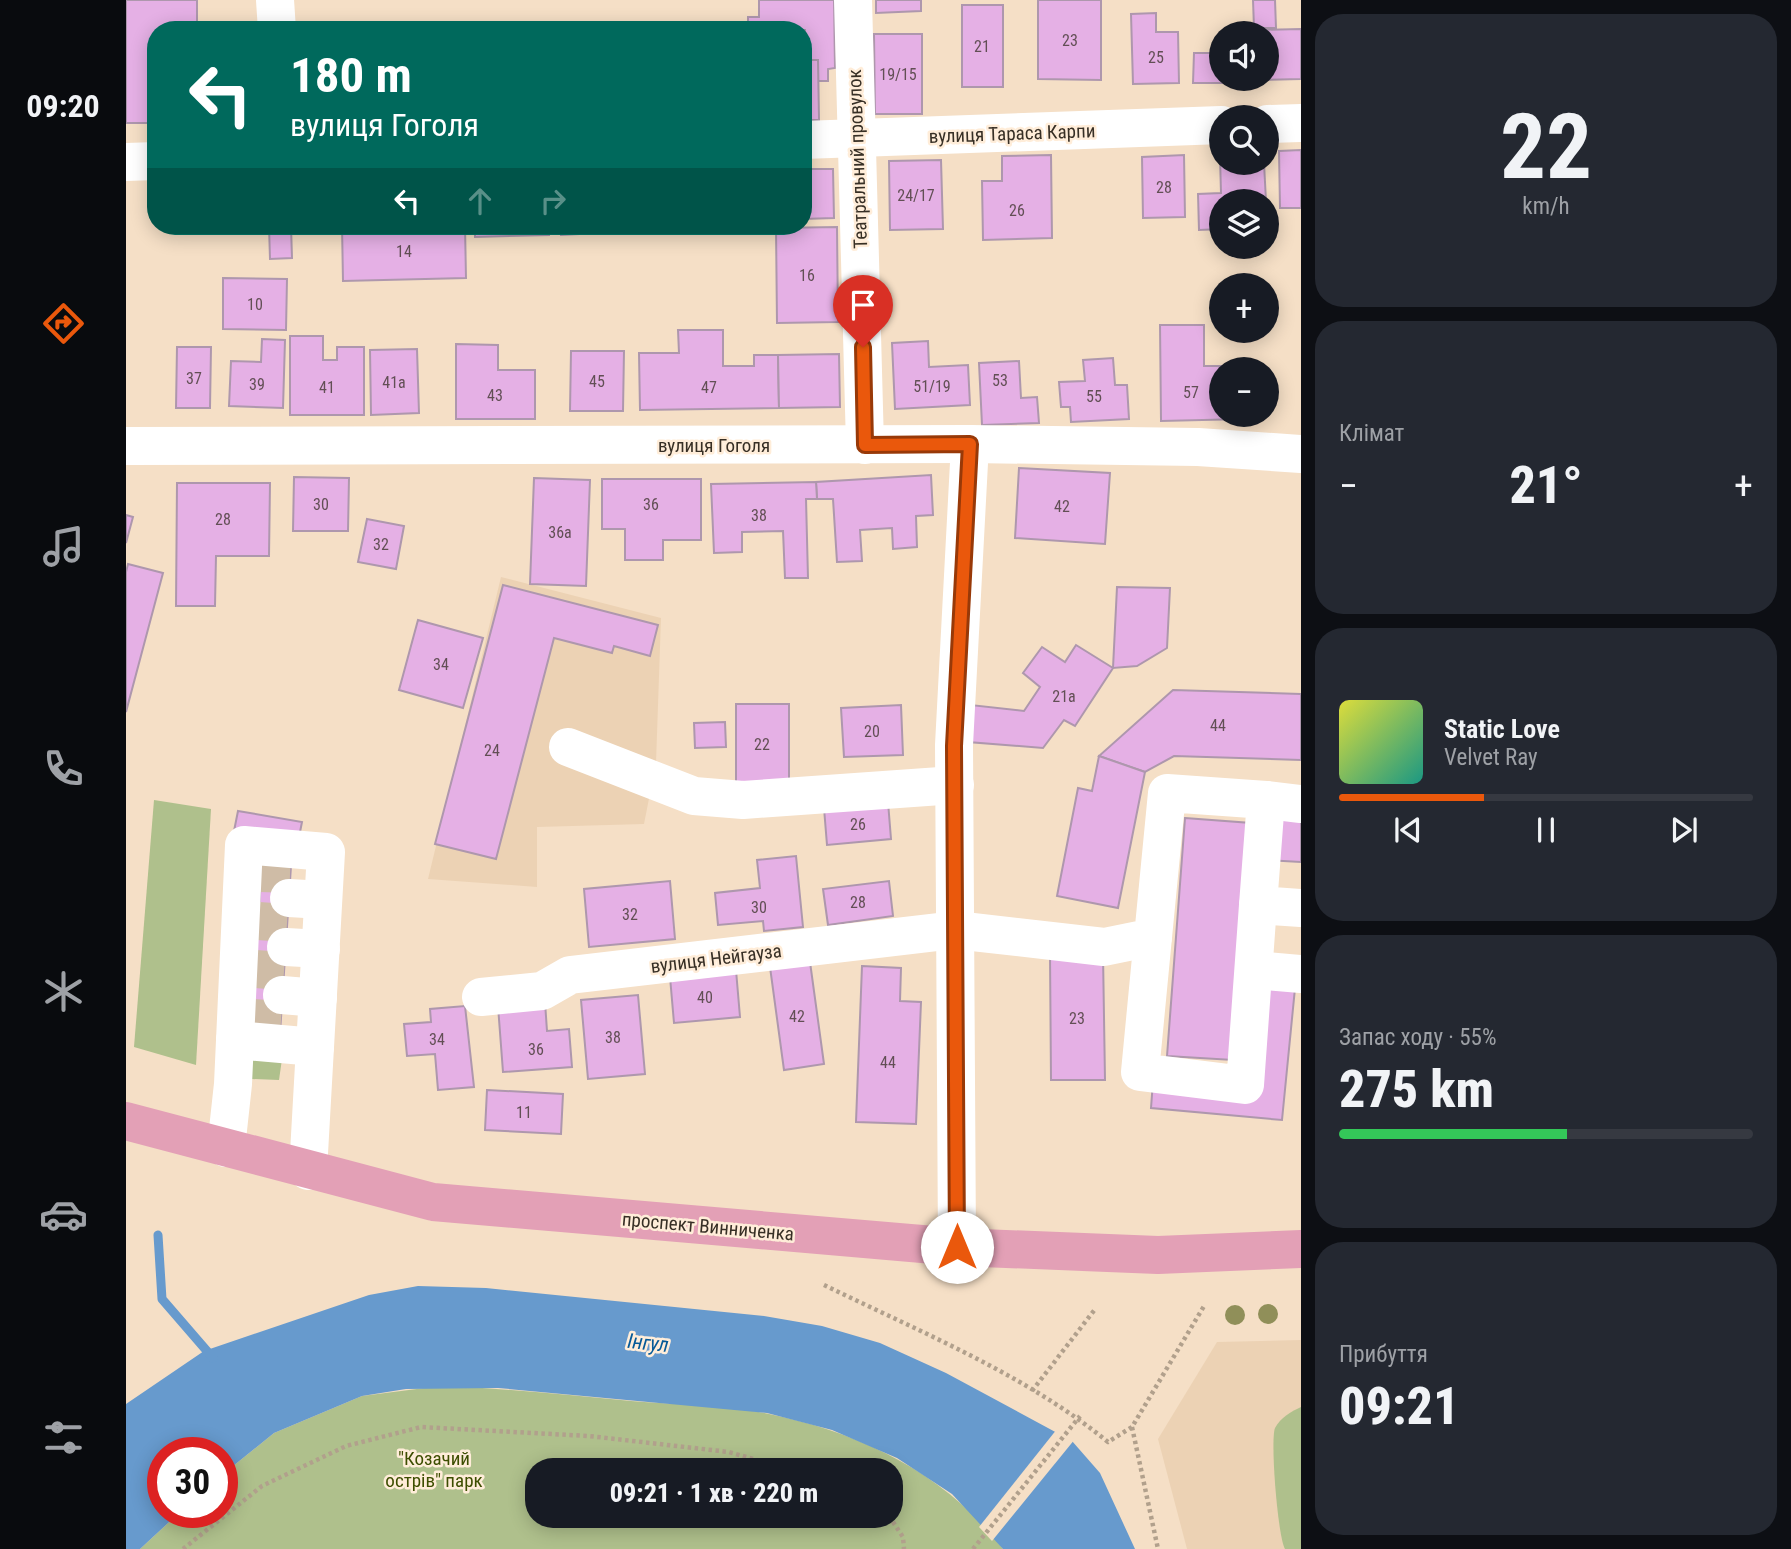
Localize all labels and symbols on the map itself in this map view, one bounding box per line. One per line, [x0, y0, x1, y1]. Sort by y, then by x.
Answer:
house number: 23 [1062, 31, 1078, 50]
house number: 21 [974, 37, 990, 56]
house number: 25 [1148, 48, 1164, 67]
house number: 19/15 [879, 65, 917, 84]
street label: Театральний провулок [843, 69, 872, 249]
street label: вулиця Тараса Карпи [928, 119, 1096, 148]
house number: 28 [1156, 178, 1172, 197]
house number: 24/17 [897, 186, 935, 205]
house number: 26 [1009, 201, 1025, 220]
house number: 14 [396, 242, 412, 261]
house number: 16 [799, 266, 815, 285]
pin [833, 275, 893, 347]
house number: 10 [247, 295, 263, 314]
house number: 37 [186, 369, 202, 388]
house number: 53 [992, 371, 1008, 390]
house number: 45 [589, 372, 605, 391]
house number: 41а [382, 373, 406, 392]
house number: 39 [249, 375, 265, 394]
house number: 51/19 [913, 377, 951, 396]
house number: 41 [319, 378, 335, 397]
house number: 47 [701, 378, 717, 397]
house number: 57 [1183, 383, 1199, 402]
house number: 43 [487, 386, 503, 405]
house number: 55 [1086, 387, 1102, 406]
street label: вулиця Гоголя [658, 434, 770, 457]
house number: 30 [313, 495, 329, 514]
house number: 36 [643, 495, 659, 514]
house number: 42 [1054, 497, 1070, 516]
house number: 38 [751, 506, 767, 525]
house number: 28 [215, 510, 231, 529]
house number: 36а [548, 523, 572, 542]
house number: 32 [373, 535, 389, 554]
house number: 34 [433, 655, 449, 674]
house number: 21а [1052, 687, 1076, 706]
house number: 44 [1210, 716, 1226, 735]
house number: 20 [864, 722, 880, 741]
house number: 22 [754, 735, 770, 754]
house number: 24 [484, 741, 500, 760]
house number: 26 [850, 815, 866, 834]
house number: 28 [850, 893, 866, 912]
house number: 30 [751, 898, 767, 917]
house number: 32 [622, 905, 638, 924]
street label: вулиця Нейгауза [649, 939, 783, 978]
house number: 40 [697, 988, 713, 1007]
house number: 42 [789, 1007, 805, 1026]
house number: 23 [1069, 1009, 1085, 1028]
house number: 38 [605, 1028, 621, 1047]
house number: 34 [429, 1030, 445, 1049]
house number: 36 [528, 1040, 544, 1059]
house number: 44 [880, 1053, 896, 1072]
house number: 11 [516, 1103, 532, 1122]
street label: проспект Винниченка [621, 1208, 795, 1245]
position arrow [920, 1210, 994, 1284]
water label: Інгул [626, 1329, 670, 1357]
speed limit sign: 30 [147, 1437, 238, 1528]
park label: "Козачий острів" парк [385, 1447, 483, 1492]

